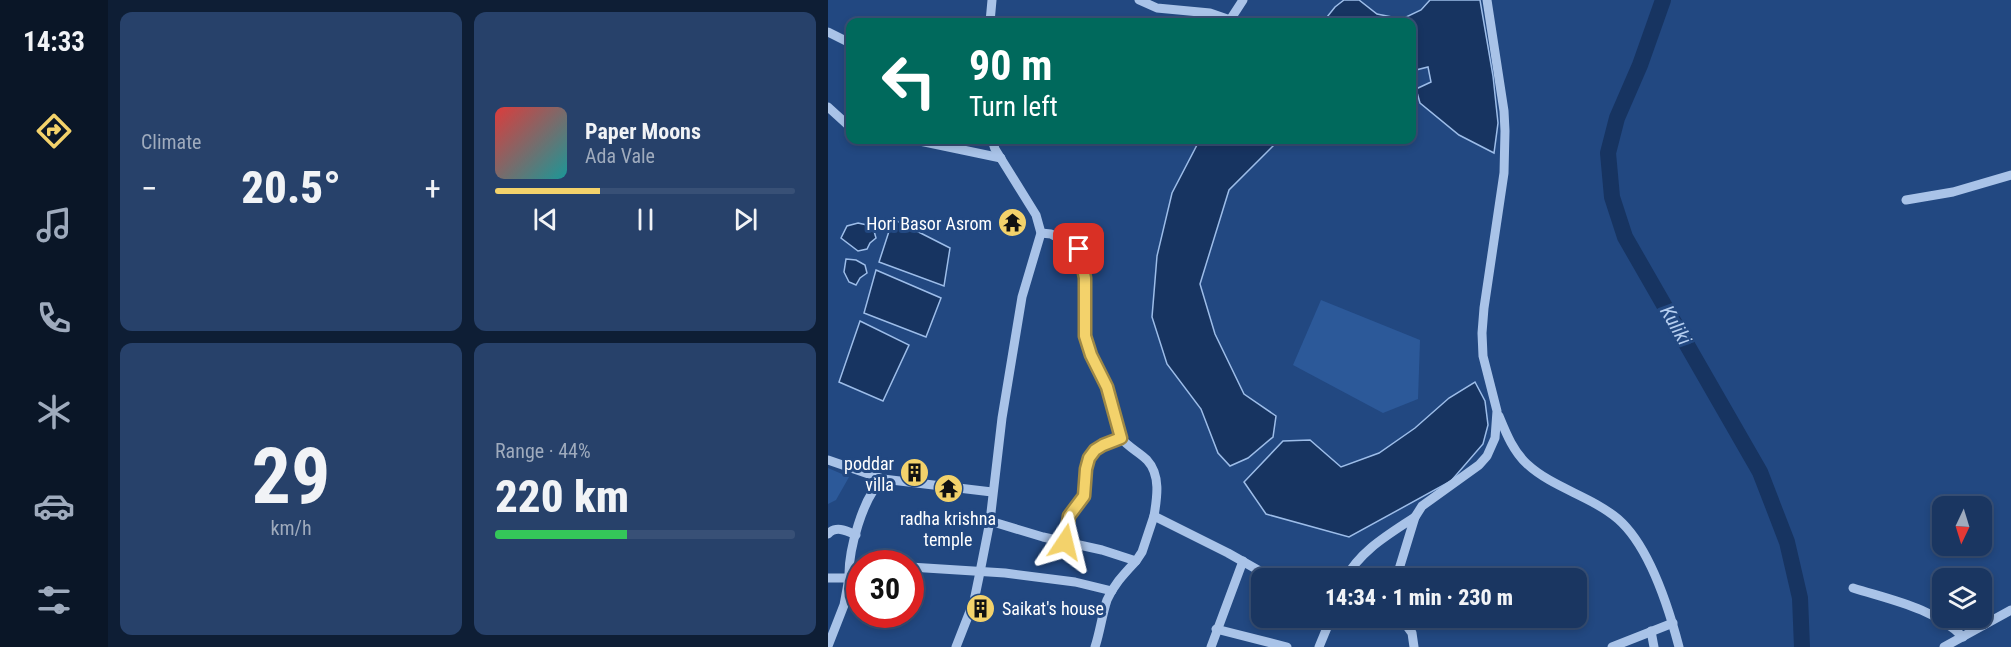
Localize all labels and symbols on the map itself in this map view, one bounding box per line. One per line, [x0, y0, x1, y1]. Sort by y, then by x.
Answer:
temple icon: Hori Basor Asrom [997, 207, 1029, 239]
place label: Hori Basor Asrom [866, 213, 992, 234]
pin [1053, 223, 1104, 274]
water label: Kuliki [1655, 301, 1697, 350]
place label: poddar villa [844, 453, 895, 495]
building icon: poddar villa [899, 457, 931, 489]
temple icon: radha krishna temple [932, 473, 964, 505]
north arrow [1932, 496, 1992, 556]
place label: radha krishna temple [900, 508, 996, 550]
position arrow [1033, 510, 1097, 574]
speed limit sign: 30 [846, 550, 924, 628]
building icon: Saikat's house [965, 592, 997, 624]
place label: Saikat's house [1002, 598, 1104, 619]

